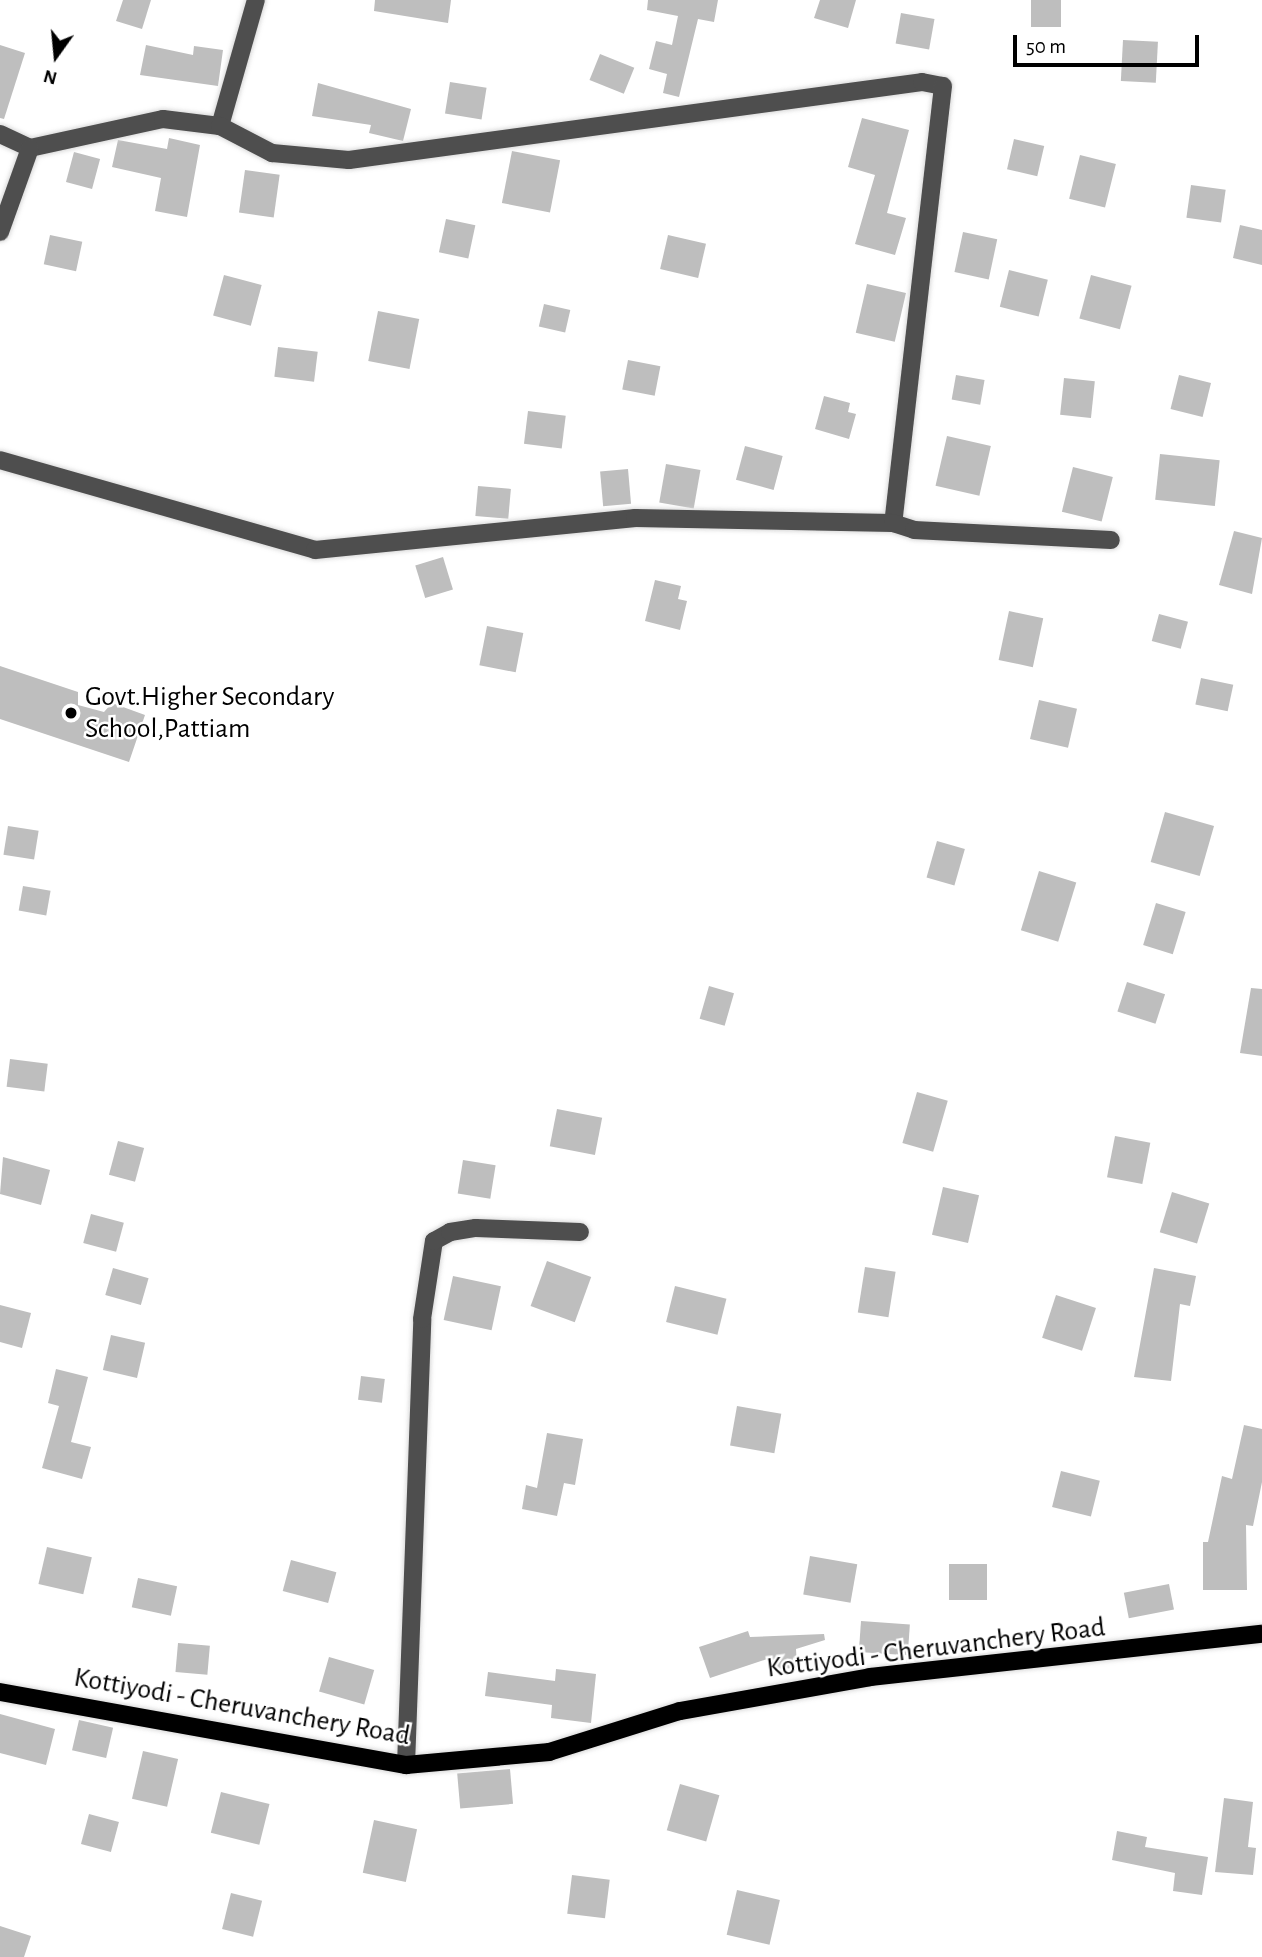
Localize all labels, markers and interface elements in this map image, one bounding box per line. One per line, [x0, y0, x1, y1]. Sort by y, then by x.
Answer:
north arrow [21, 21, 91, 91]
scale bar [1017, 21, 1202, 65]
text: 50 m [1026, 36, 1066, 57]
text: N [42, 66, 59, 88]
place label: Govt.Higher Secondary School,Pattiam [85, 680, 334, 746]
marker: Govt.Higher Secondary School,Pattiam [63, 705, 79, 721]
street label: Kottiyodi - Cheruvanchery Road [765, 1611, 1107, 1685]
street label: Kottiyodi - Cheruvanchery Road [71, 1661, 413, 1753]

